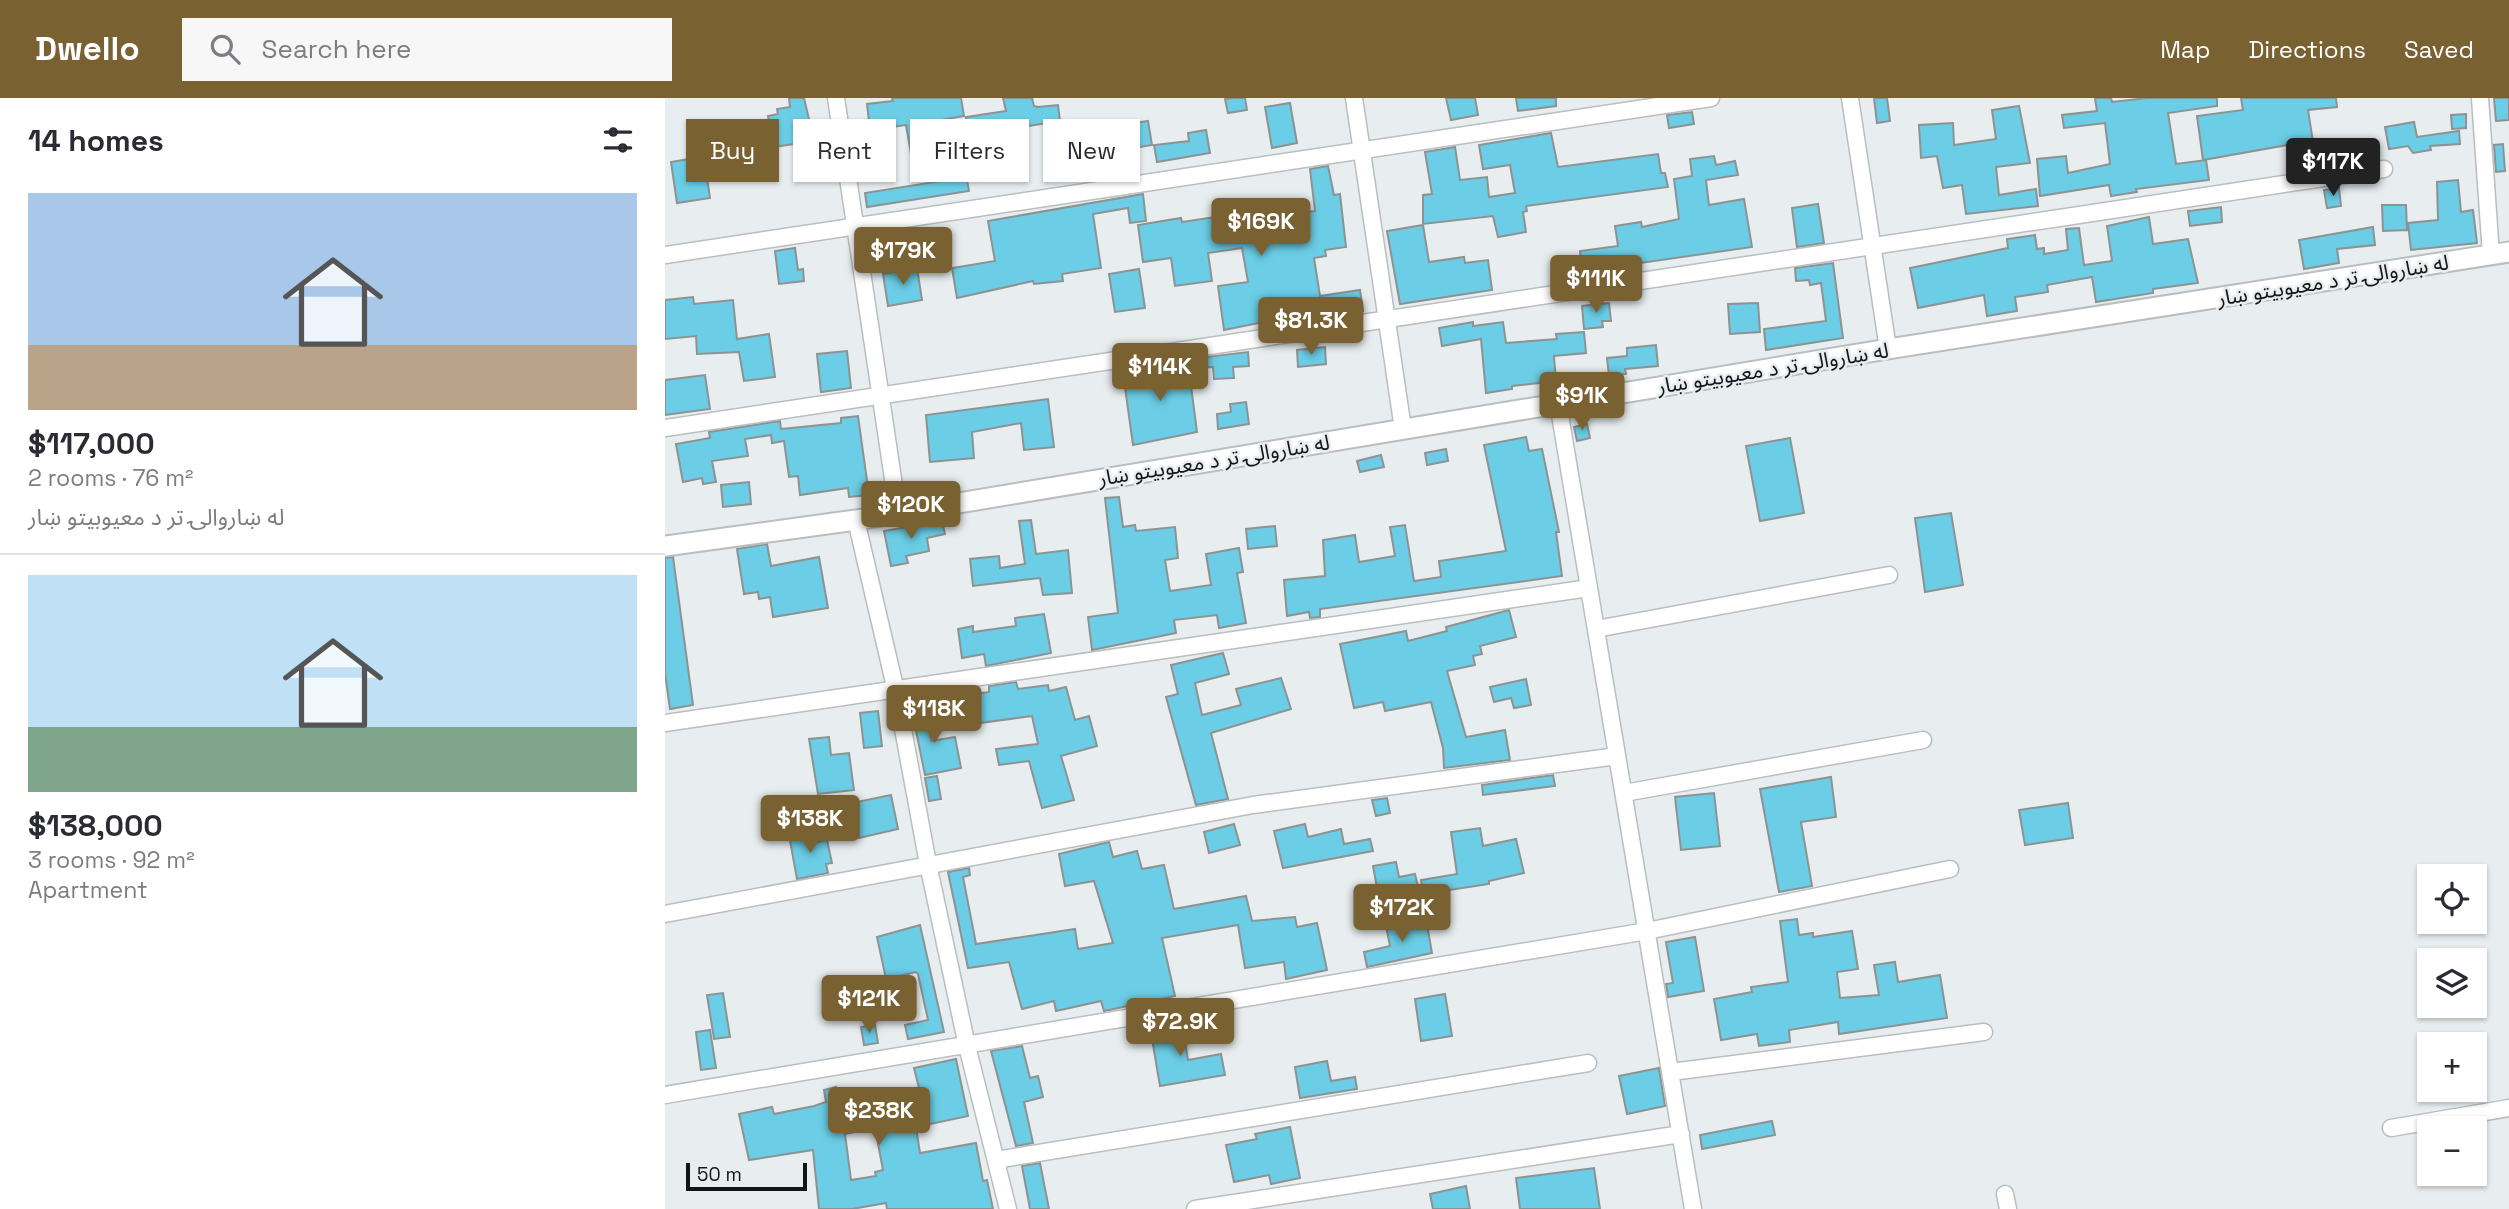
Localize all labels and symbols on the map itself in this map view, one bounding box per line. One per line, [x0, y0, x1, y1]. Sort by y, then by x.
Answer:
pin: $117K [2284, 139, 2382, 198]
pin: $169K [1212, 198, 1310, 258]
pin: $179K [854, 228, 952, 287]
street label: له ښاروالۍ تر د معیوبیتو ښار [2214, 248, 2451, 312]
pin: $111K [1547, 256, 1645, 315]
pin: $81.3K [1254, 298, 1368, 357]
street label: له ښاروالۍ تر د معیوبیتو ښار [1654, 336, 1891, 400]
pin: $114K [1111, 344, 1209, 403]
pin: $91K [1541, 372, 1623, 432]
street label: له ښاروالۍ تر د معیوبیتو ښار [1095, 428, 1332, 492]
pin: $120K [862, 482, 960, 541]
pin: $118K [885, 686, 983, 745]
pin: $138K [761, 796, 859, 855]
pin: $172K [1353, 884, 1451, 944]
pin: $121K [820, 976, 918, 1035]
pin: $72.9K [1123, 998, 1237, 1058]
pin: $238K [830, 1088, 928, 1147]
scale bar [686, 1160, 807, 1192]

